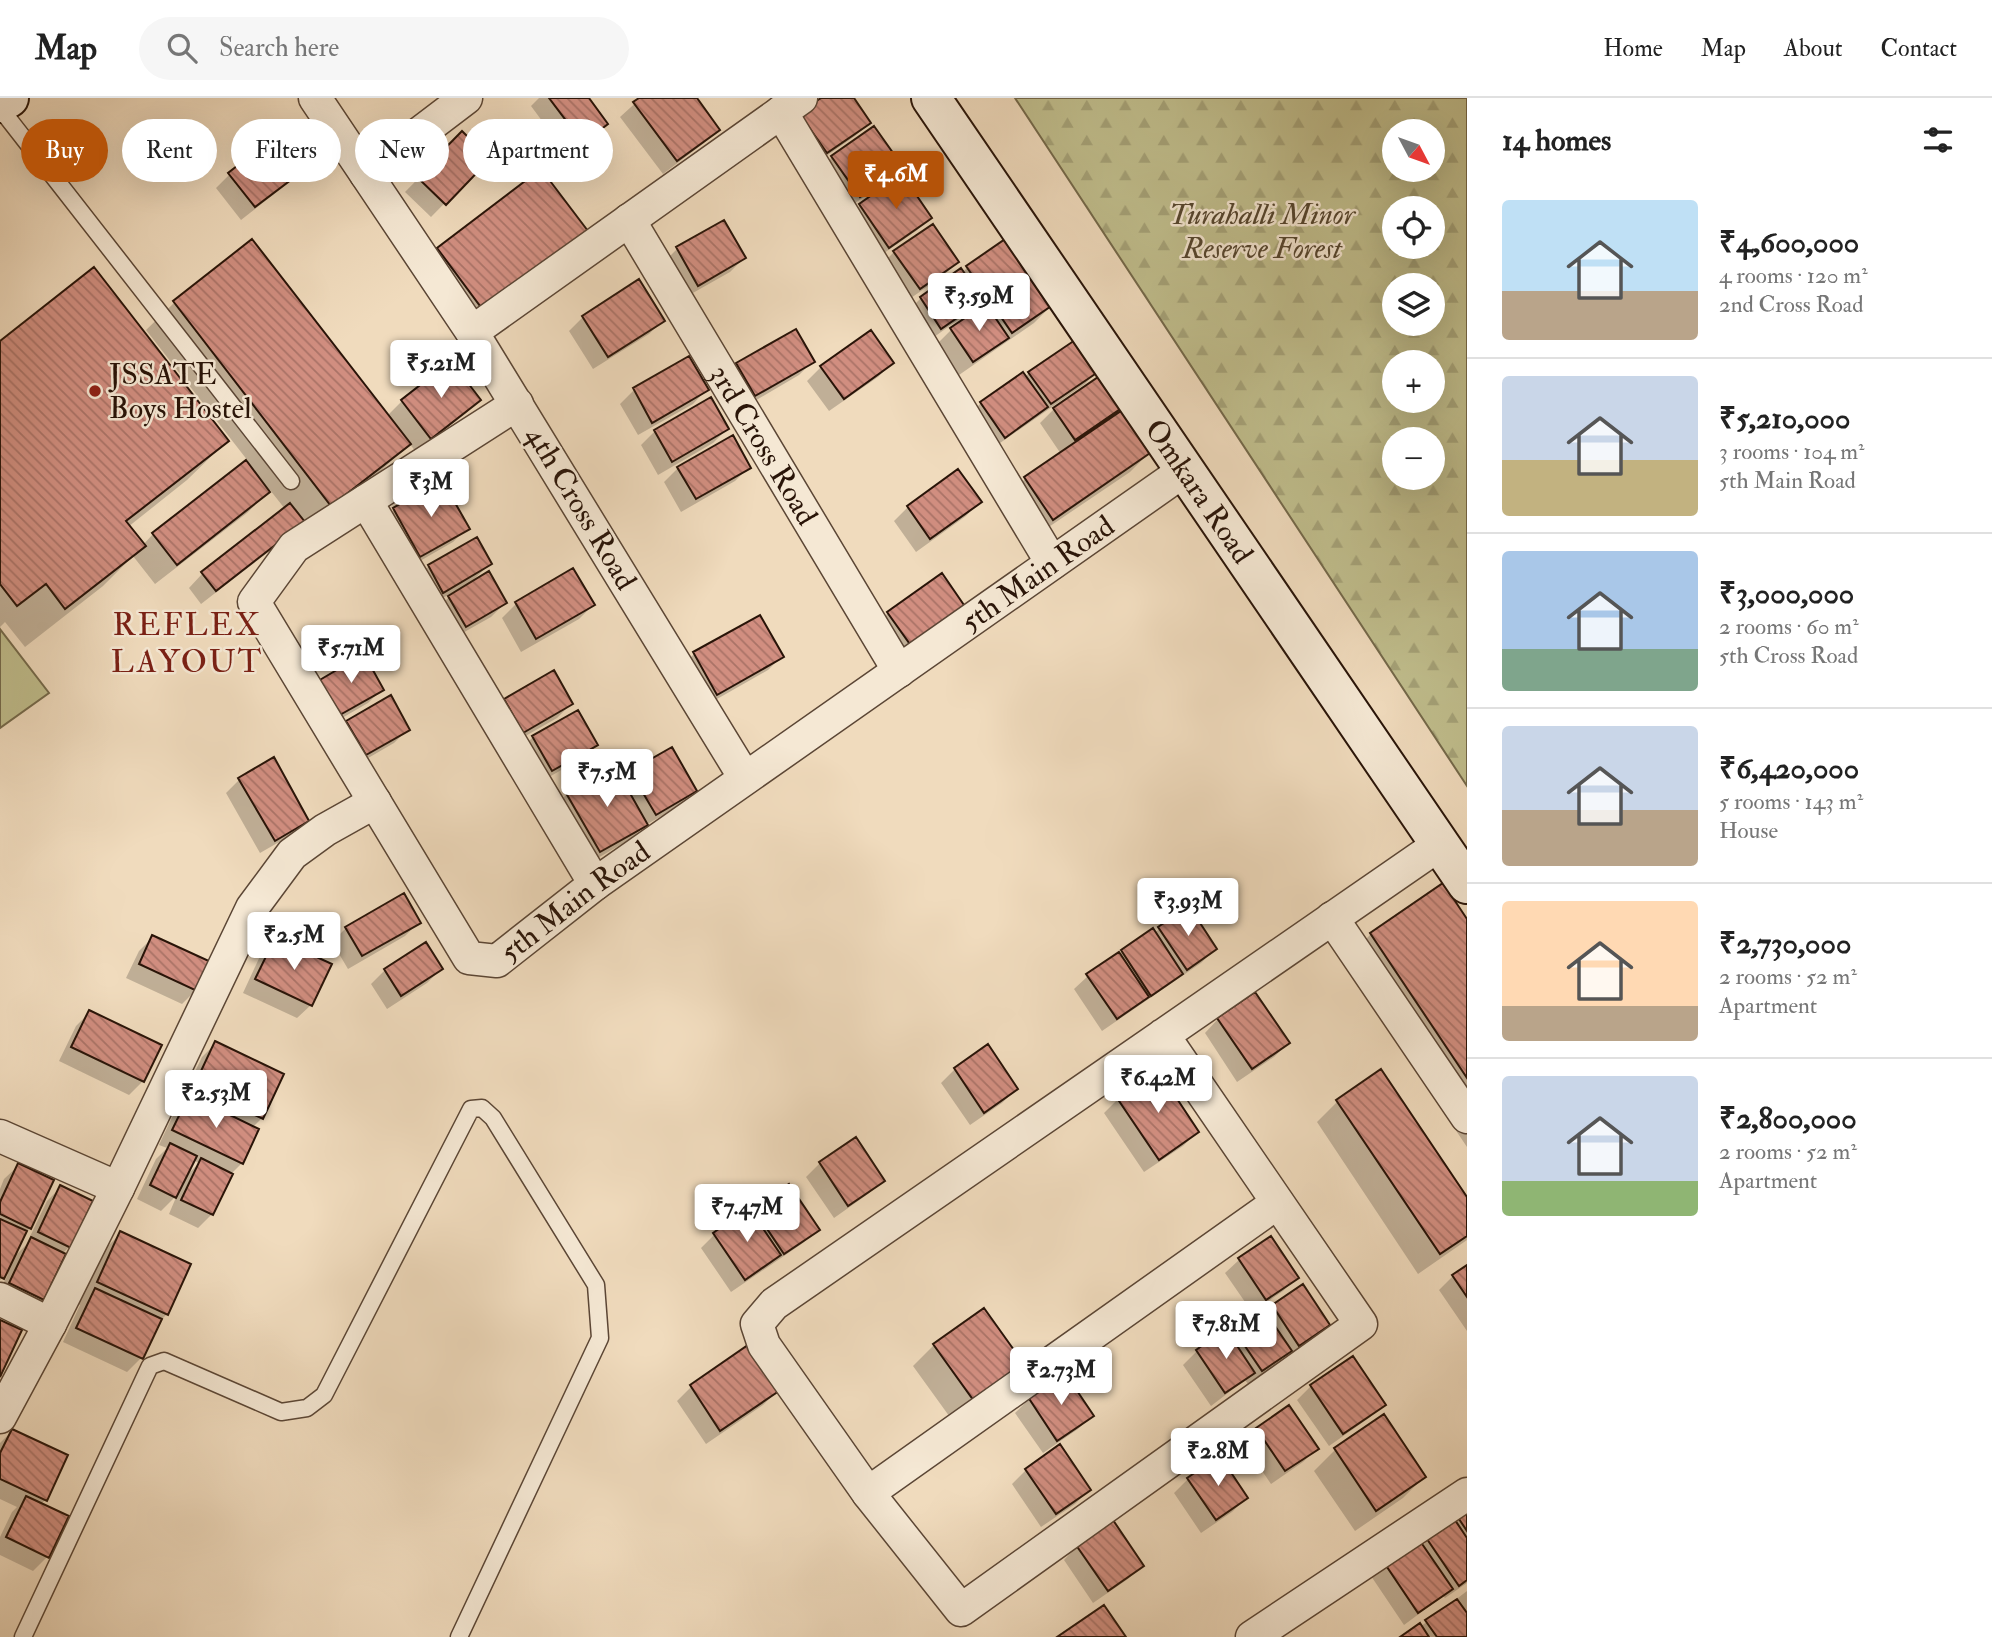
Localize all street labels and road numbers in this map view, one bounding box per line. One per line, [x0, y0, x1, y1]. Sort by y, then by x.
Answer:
street label: 3rd Cross Road [701, 358, 826, 532]
street label: Omkara Road [1137, 412, 1262, 571]
street label: 4th Cross Road [518, 419, 645, 597]
street label: 5th Main Road [954, 507, 1121, 640]
street label: 5th Main Road [492, 833, 657, 970]

